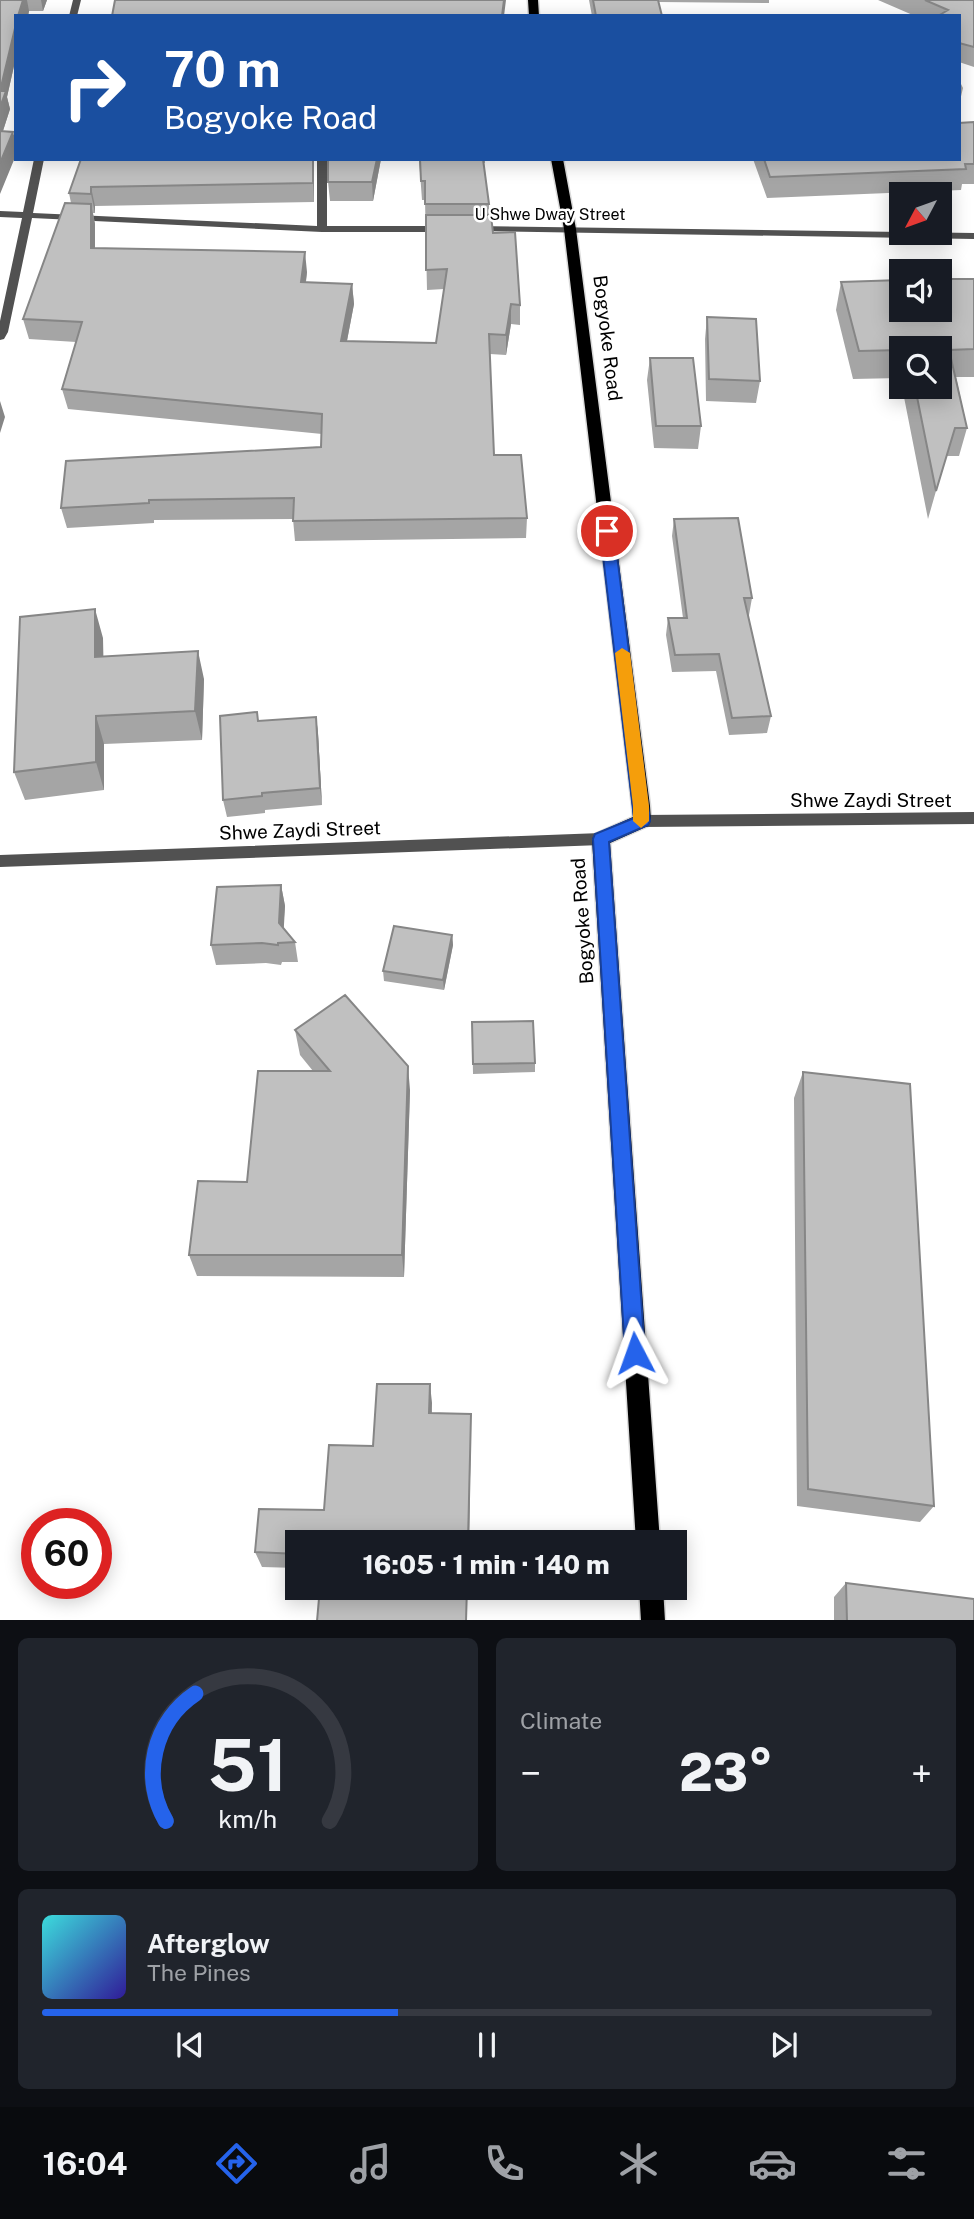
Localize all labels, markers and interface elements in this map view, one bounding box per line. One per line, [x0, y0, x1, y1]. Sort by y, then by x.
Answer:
text: 70 m [164, 40, 281, 98]
icon: right [49, 42, 140, 133]
text: Bogyoke Road [164, 99, 377, 136]
north arrow [889, 182, 952, 245]
map controls [889, 182, 952, 399]
street label: U Shwe Dway Street [474, 205, 626, 224]
button: sound [889, 259, 952, 322]
street label: Bogyoke Road [589, 274, 627, 402]
button: search [889, 336, 952, 399]
pin [577, 501, 637, 561]
icon: arrive [588, 512, 626, 550]
street label: Shwe Zaydi Street [790, 789, 952, 811]
street label: Shwe Zaydi Street [219, 816, 381, 844]
street label: Bogyoke Road [567, 857, 597, 985]
position arrow [598, 1316, 672, 1390]
speed limit sign: 60 [21, 1508, 112, 1599]
text: 16:05 · 1 min · 140 m [362, 1549, 610, 1580]
text: Climate [520, 1707, 602, 1734]
text: 51 [208, 1722, 288, 1807]
text: 23° [679, 1742, 773, 1803]
text: − [520, 1751, 541, 1796]
text: + [911, 1751, 932, 1796]
text: km/h [219, 1803, 277, 1833]
text: Afterglow [147, 1928, 270, 1959]
text: The Pines [147, 1959, 251, 1986]
icon: previous [171, 2026, 209, 2064]
icon: pause [468, 2026, 506, 2064]
icon: next [765, 2026, 803, 2064]
icon: directions [212, 2139, 261, 2188]
icon: music [346, 2139, 395, 2188]
icon: phone [480, 2139, 529, 2188]
icon: climate [614, 2139, 663, 2188]
icon: car [748, 2139, 797, 2188]
icon: filters [882, 2139, 931, 2188]
text: 16:04 [43, 2145, 127, 2182]

